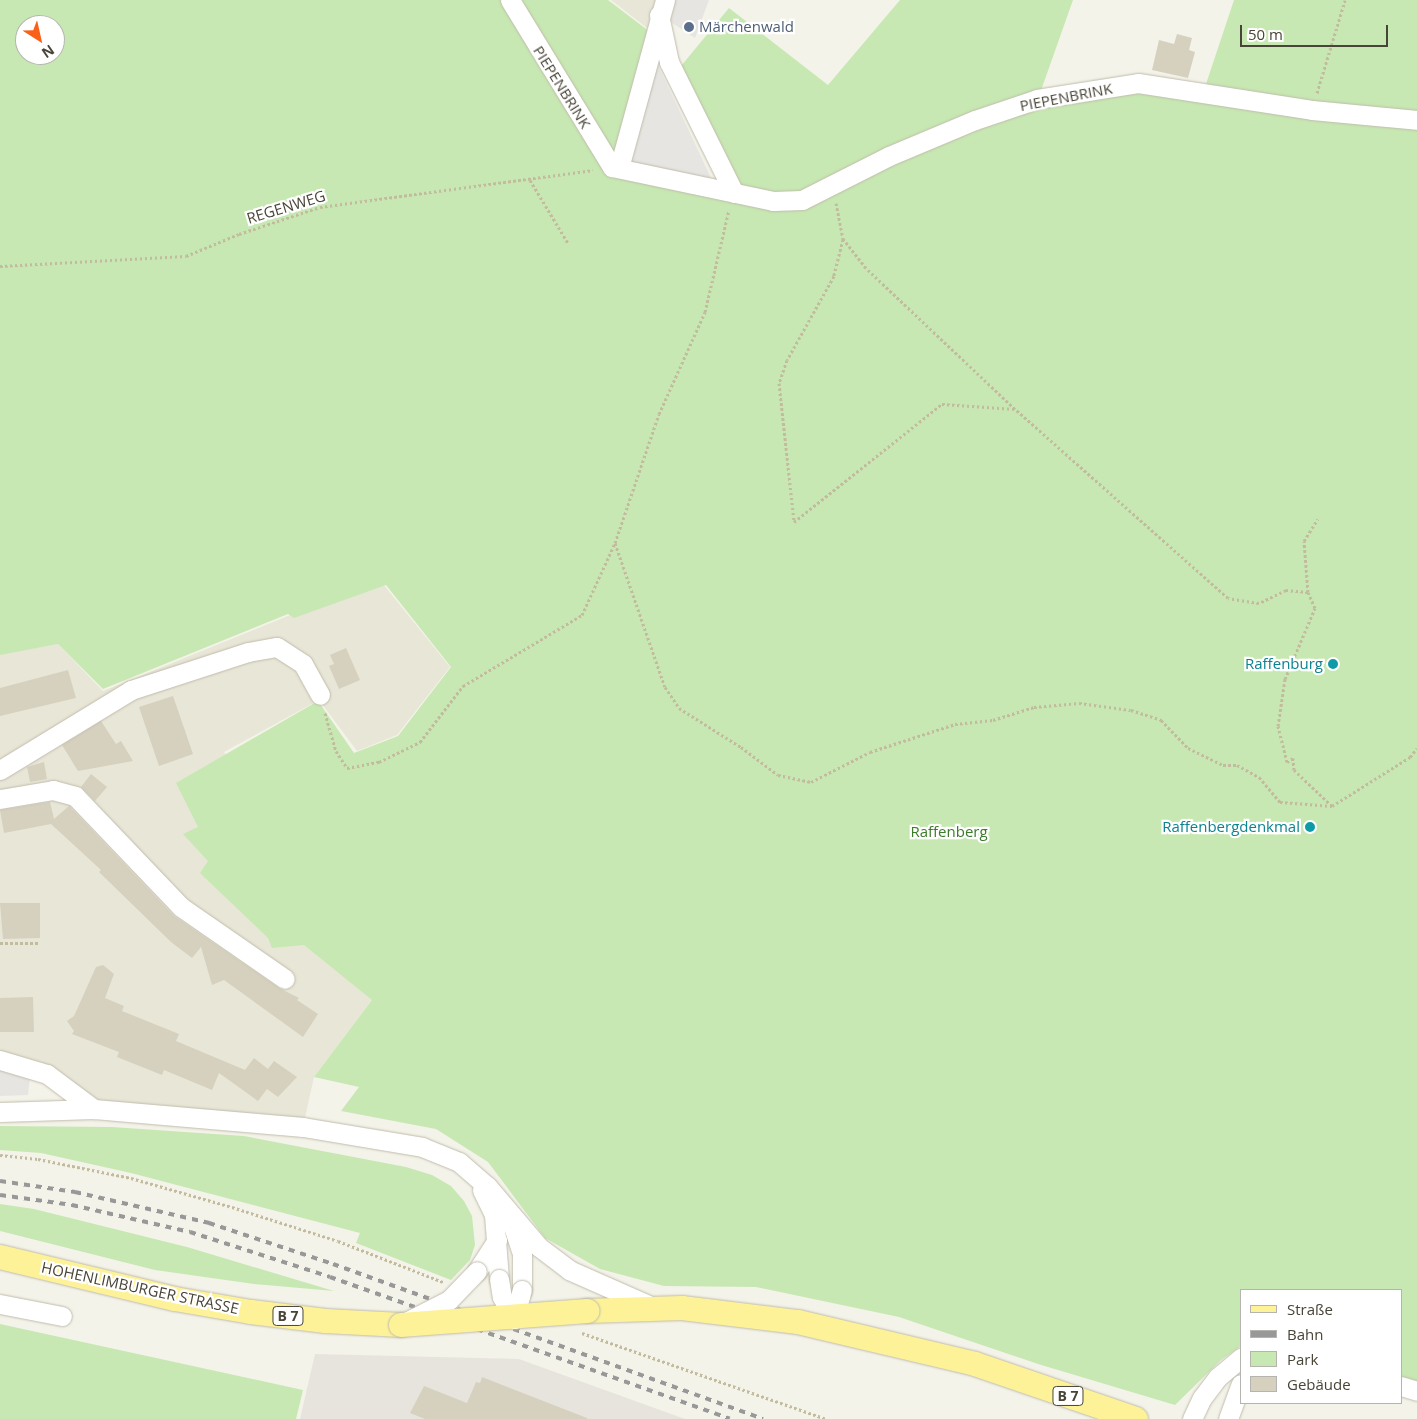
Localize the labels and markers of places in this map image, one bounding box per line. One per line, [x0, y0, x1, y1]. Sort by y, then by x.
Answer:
place label: Märchenwald [699, 18, 794, 36]
marker: Märchenwald [683, 21, 695, 33]
place label: Raffenburg [1245, 655, 1323, 673]
marker: Raffenburg [1327, 658, 1339, 670]
place label: Raffenbergdenkmal [1162, 818, 1300, 836]
marker: Raffenbergdenkmal [1304, 821, 1316, 833]

